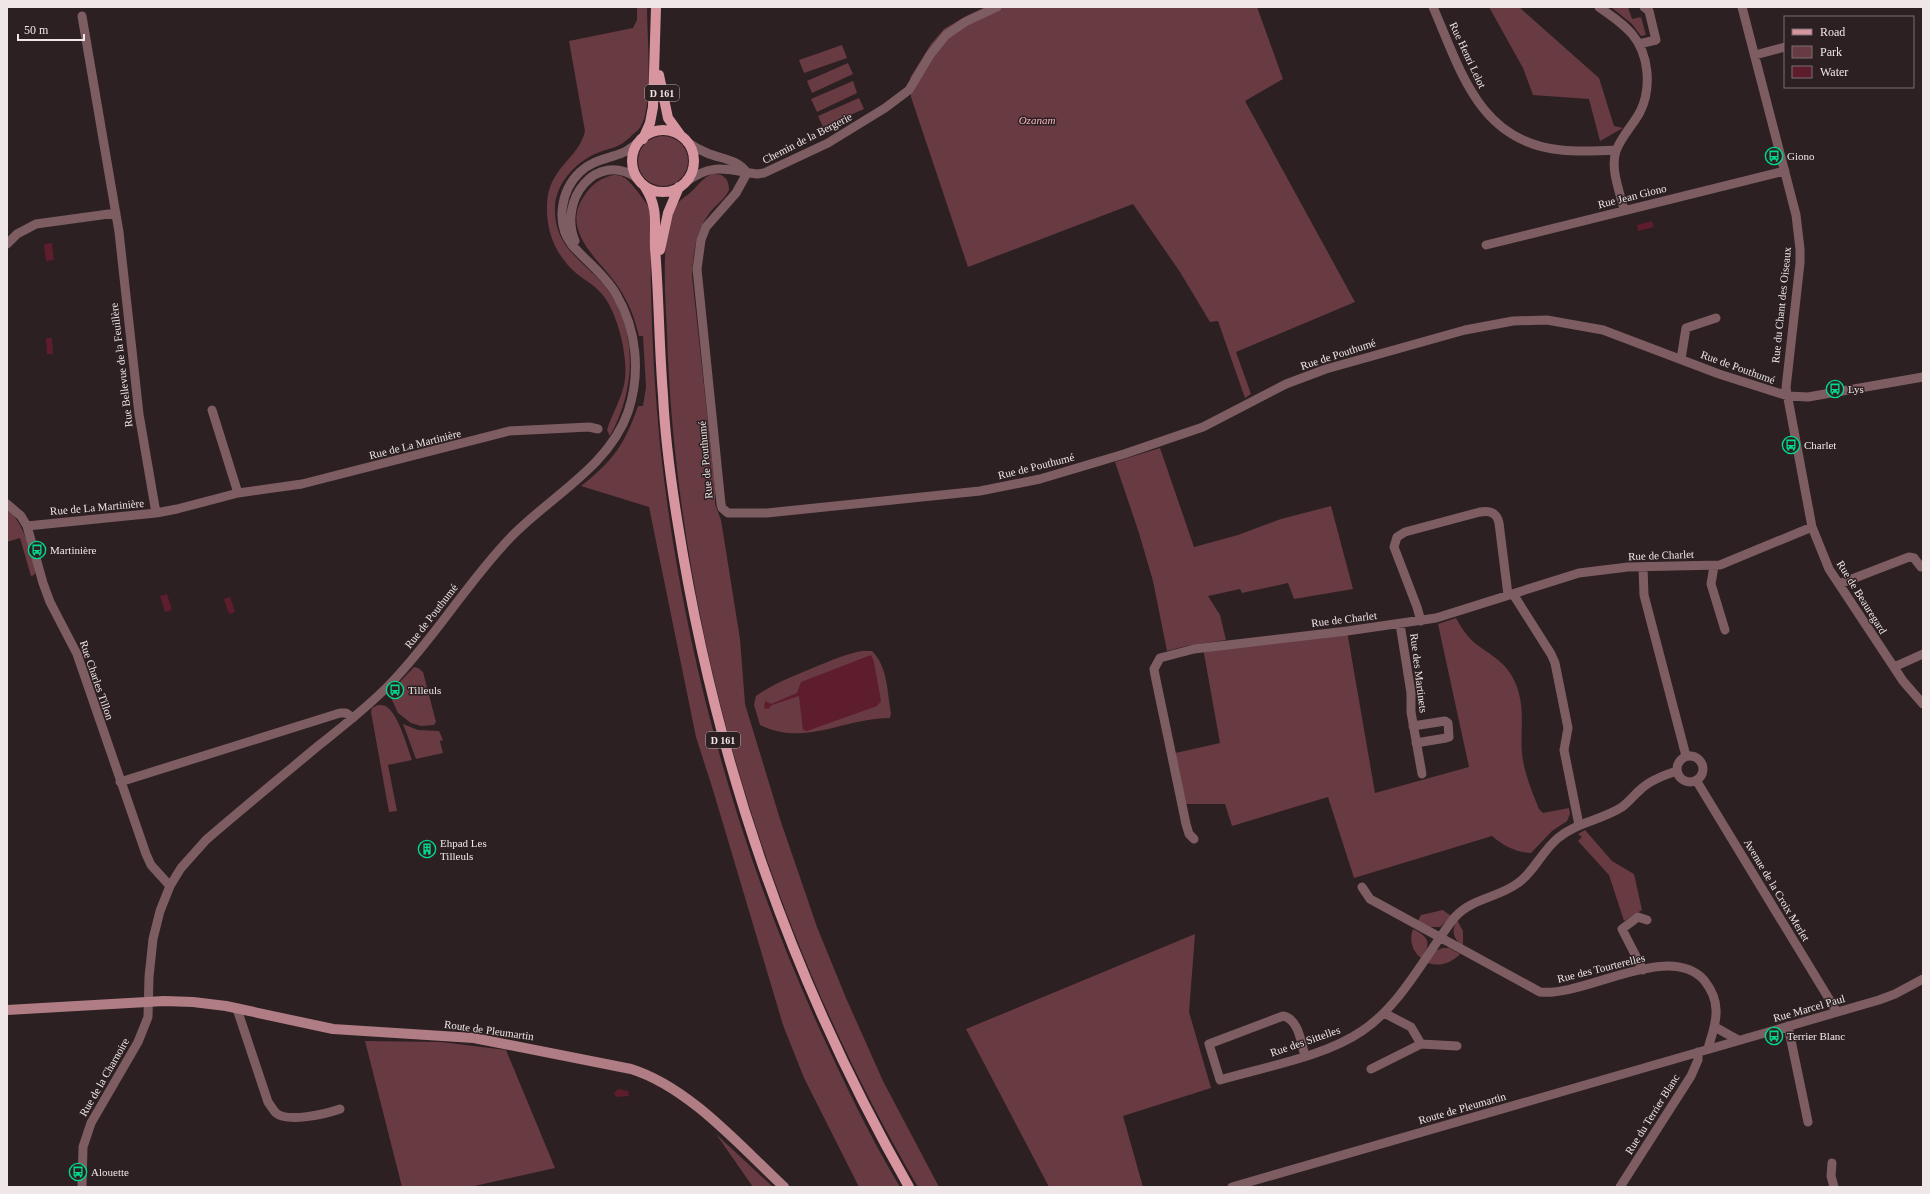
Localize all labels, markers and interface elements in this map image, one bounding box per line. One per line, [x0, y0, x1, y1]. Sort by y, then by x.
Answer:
scale bar [18, 16, 84, 42]
legend [1784, 16, 1914, 88]
street label: Rue Henri Lelot [1447, 20, 1489, 90]
text: 50 m [24, 23, 49, 37]
text: Road [1820, 25, 1845, 39]
text: Park [1820, 45, 1842, 59]
text: Water [1820, 65, 1848, 79]
road number: D 161 [645, 85, 679, 101]
street label: Chemin de la Bergerie [760, 110, 854, 166]
park label: Ozanam [1019, 114, 1055, 126]
bus stop icon: Giono [1764, 146, 1784, 166]
place label: Giono [1787, 150, 1815, 162]
street label: Rue Jean Giono [1596, 182, 1668, 210]
street label: Rue du Chant des Oiseaux [1769, 246, 1793, 364]
street label: Rue Bellevue de la Feuillère [107, 302, 135, 428]
street label: Rue de Pouthumé [1299, 336, 1377, 372]
street label: Rue de Pouthumé [1699, 348, 1777, 386]
bus stop icon: Lys [1825, 379, 1845, 399]
place label: Lys [1848, 383, 1864, 395]
street label: Rue de Pouthumé [696, 420, 714, 499]
street label: Rue de La Martinière [368, 427, 462, 461]
bus stop icon: Charlet [1781, 435, 1801, 455]
place label: Charlet [1804, 439, 1836, 451]
street label: Rue de Pouthumé [997, 451, 1076, 481]
street label: Rue de La Martinière [49, 497, 145, 517]
bus stop icon: Martinière [27, 540, 47, 560]
place label: Martinière [50, 544, 97, 556]
street label: Rue de Charlet [1628, 548, 1694, 562]
street label: Rue de Beauregard [1835, 558, 1890, 636]
street label: Rue de Pouthumé [402, 581, 460, 651]
street label: Rue de Charlet [1311, 609, 1377, 629]
street label: Rue des Martinets [1408, 633, 1430, 713]
street label: Rue Charles Tillon [78, 639, 116, 722]
bus stop icon: Tilleuls [385, 680, 405, 700]
place label: Tilleuls [408, 684, 441, 696]
road number: D 161 [706, 732, 740, 748]
place label: Ehpad Les Tilleuls [440, 837, 487, 862]
street label: Avenue de la Croix Merlet [1742, 837, 1812, 943]
building icon: Ehpad Les Tilleuls [417, 839, 437, 859]
street label: Rue des Tourterelles [1556, 951, 1646, 985]
street label: Rue Marcel Paul [1772, 992, 1846, 1024]
street label: Route de Pleumartin [443, 1018, 535, 1042]
street label: Rue des Sittelles [1268, 1023, 1342, 1059]
bus stop icon: Terrier Blanc [1764, 1026, 1784, 1046]
place label: Terrier Blanc [1787, 1030, 1845, 1042]
street label: Rue de la Charnoire [77, 1036, 131, 1118]
street label: Rue du Terrier Blanc [1622, 1072, 1682, 1156]
street label: Route de Pleumartin [1417, 1090, 1508, 1126]
bus stop icon: Alouette [68, 1162, 88, 1182]
place label: Alouette [91, 1166, 129, 1178]

